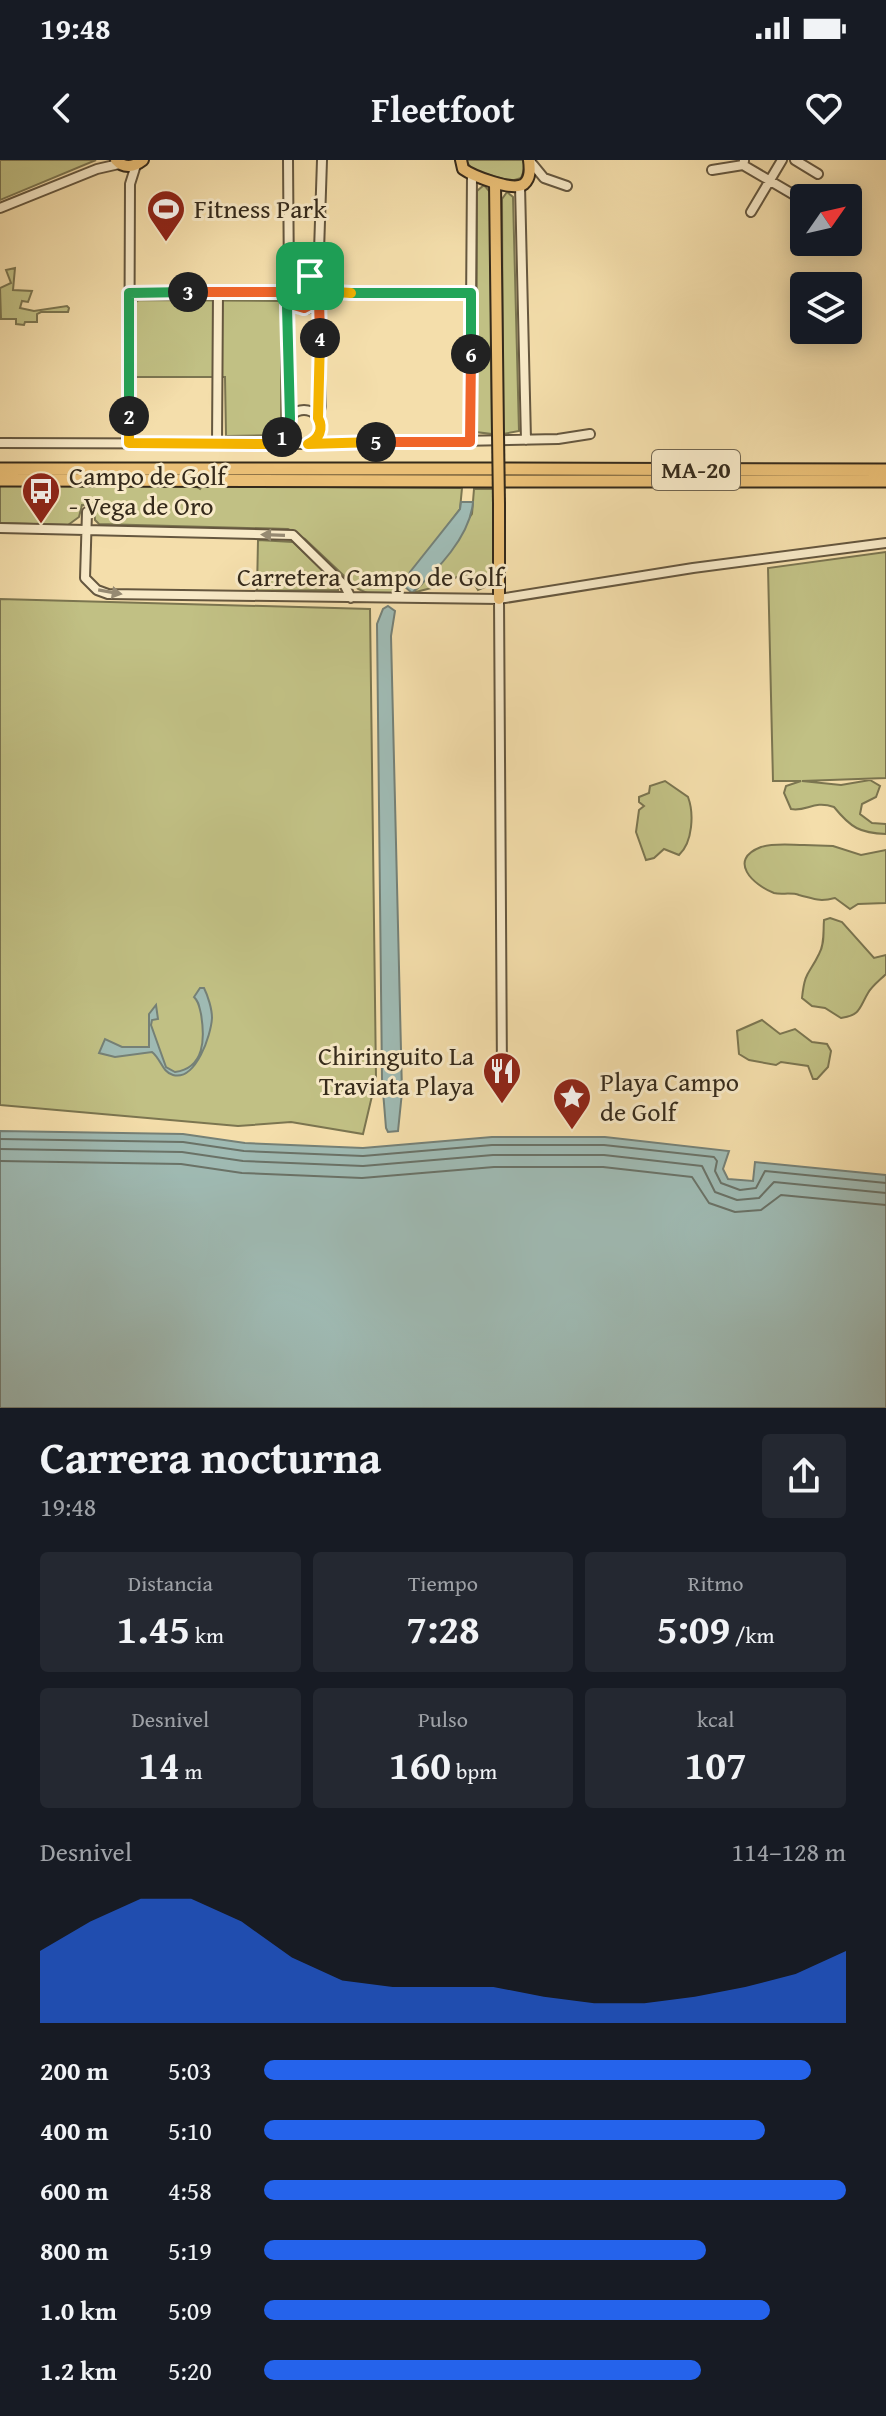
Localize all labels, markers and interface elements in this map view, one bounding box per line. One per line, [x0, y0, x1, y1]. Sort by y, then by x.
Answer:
text: 19:48 [40, 6, 111, 50]
text: Fleetfoot [371, 82, 515, 135]
icon: back [40, 86, 84, 130]
icon: heart [802, 86, 846, 130]
north arrow [790, 184, 862, 256]
map controls [790, 184, 862, 344]
sports icon: Fitness Park [145, 188, 187, 243]
place label: Fitness Park [194, 189, 327, 228]
pin [276, 242, 344, 310]
icon: arrive [288, 254, 332, 298]
pin: 3 [168, 272, 208, 312]
button: layers [790, 272, 862, 344]
text: 3 [182, 276, 194, 308]
pin: 4 [300, 318, 340, 358]
text: 4 [314, 322, 326, 354]
pin: 6 [451, 334, 491, 374]
text: 6 [465, 338, 477, 370]
pin: 2 [109, 396, 149, 436]
text: 2 [123, 400, 135, 432]
pin: 1 [262, 417, 302, 457]
text: 1 [276, 421, 288, 453]
pin: 5 [356, 422, 396, 462]
text: 5 [370, 426, 382, 458]
road number: MA-20 [652, 450, 740, 490]
place label: Campo de Golf - Vega de Oro [69, 456, 228, 525]
bus stop icon: Campo de Golf - Vega de Oro [20, 470, 62, 525]
one-way arrow [260, 528, 285, 541]
street label: Carretera Campo de Golf [237, 557, 506, 596]
one-way arrow [97, 587, 122, 599]
place label: Chiringuito La Traviata Playa [318, 1036, 475, 1105]
restaurant icon: Chiringuito La Traviata Playa [481, 1050, 523, 1105]
place label: Playa Campo de Golf [600, 1062, 739, 1131]
place icon: Playa Campo de Golf [551, 1076, 593, 1131]
text: Carrera nocturna [40, 1425, 381, 1489]
button: share [762, 1434, 846, 1518]
text: 19:48 [40, 1487, 96, 1526]
text: Distancia [128, 1567, 213, 1599]
text: Tiempo [408, 1567, 478, 1599]
text: Ritmo [688, 1567, 744, 1599]
text: 1.45 [117, 1599, 190, 1658]
text: 7:28 [406, 1599, 480, 1658]
text: 5:09 [657, 1599, 730, 1658]
text: km [190, 1619, 224, 1651]
text: /km [730, 1619, 775, 1651]
text: Desnivel [131, 1703, 209, 1735]
text: Pulso [418, 1703, 468, 1735]
text: kcal [697, 1703, 734, 1735]
text: 14 [138, 1735, 180, 1794]
text: 160 [389, 1735, 451, 1794]
text: 107 [685, 1735, 747, 1794]
text: m [180, 1755, 202, 1787]
text: bpm [451, 1755, 497, 1787]
text: Desnivel [40, 1832, 132, 1871]
text: 114–128 m [732, 1832, 846, 1871]
text: 200 m [40, 2051, 108, 2090]
text: 5:03 [168, 2051, 212, 2090]
text: 400 m [40, 2111, 108, 2150]
text: 5:10 [168, 2111, 212, 2150]
text: 600 m [40, 2171, 108, 2210]
text: 4:58 [168, 2171, 212, 2210]
text: 800 m [40, 2231, 108, 2270]
text: 5:19 [168, 2231, 212, 2270]
text: 1.0 km [40, 2291, 117, 2330]
text: 5:09 [168, 2291, 212, 2330]
text: 1.2 km [40, 2351, 117, 2390]
text: 5:20 [168, 2351, 212, 2390]

